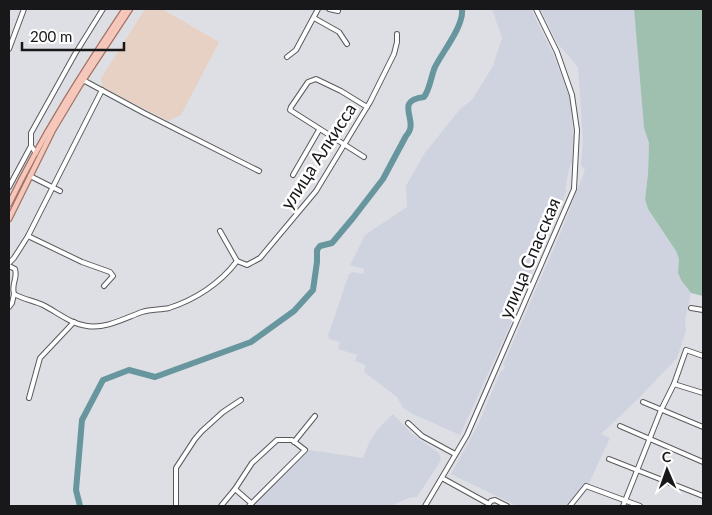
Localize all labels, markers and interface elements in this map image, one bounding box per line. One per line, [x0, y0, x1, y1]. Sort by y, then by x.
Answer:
scale bar [22, 20, 125, 52]
text: 200 m [30, 27, 72, 45]
street label: улица Алкисса [275, 99, 361, 213]
street label: улица Спасская [494, 194, 564, 322]
north arrow [642, 445, 692, 495]
text: С [662, 448, 672, 465]

